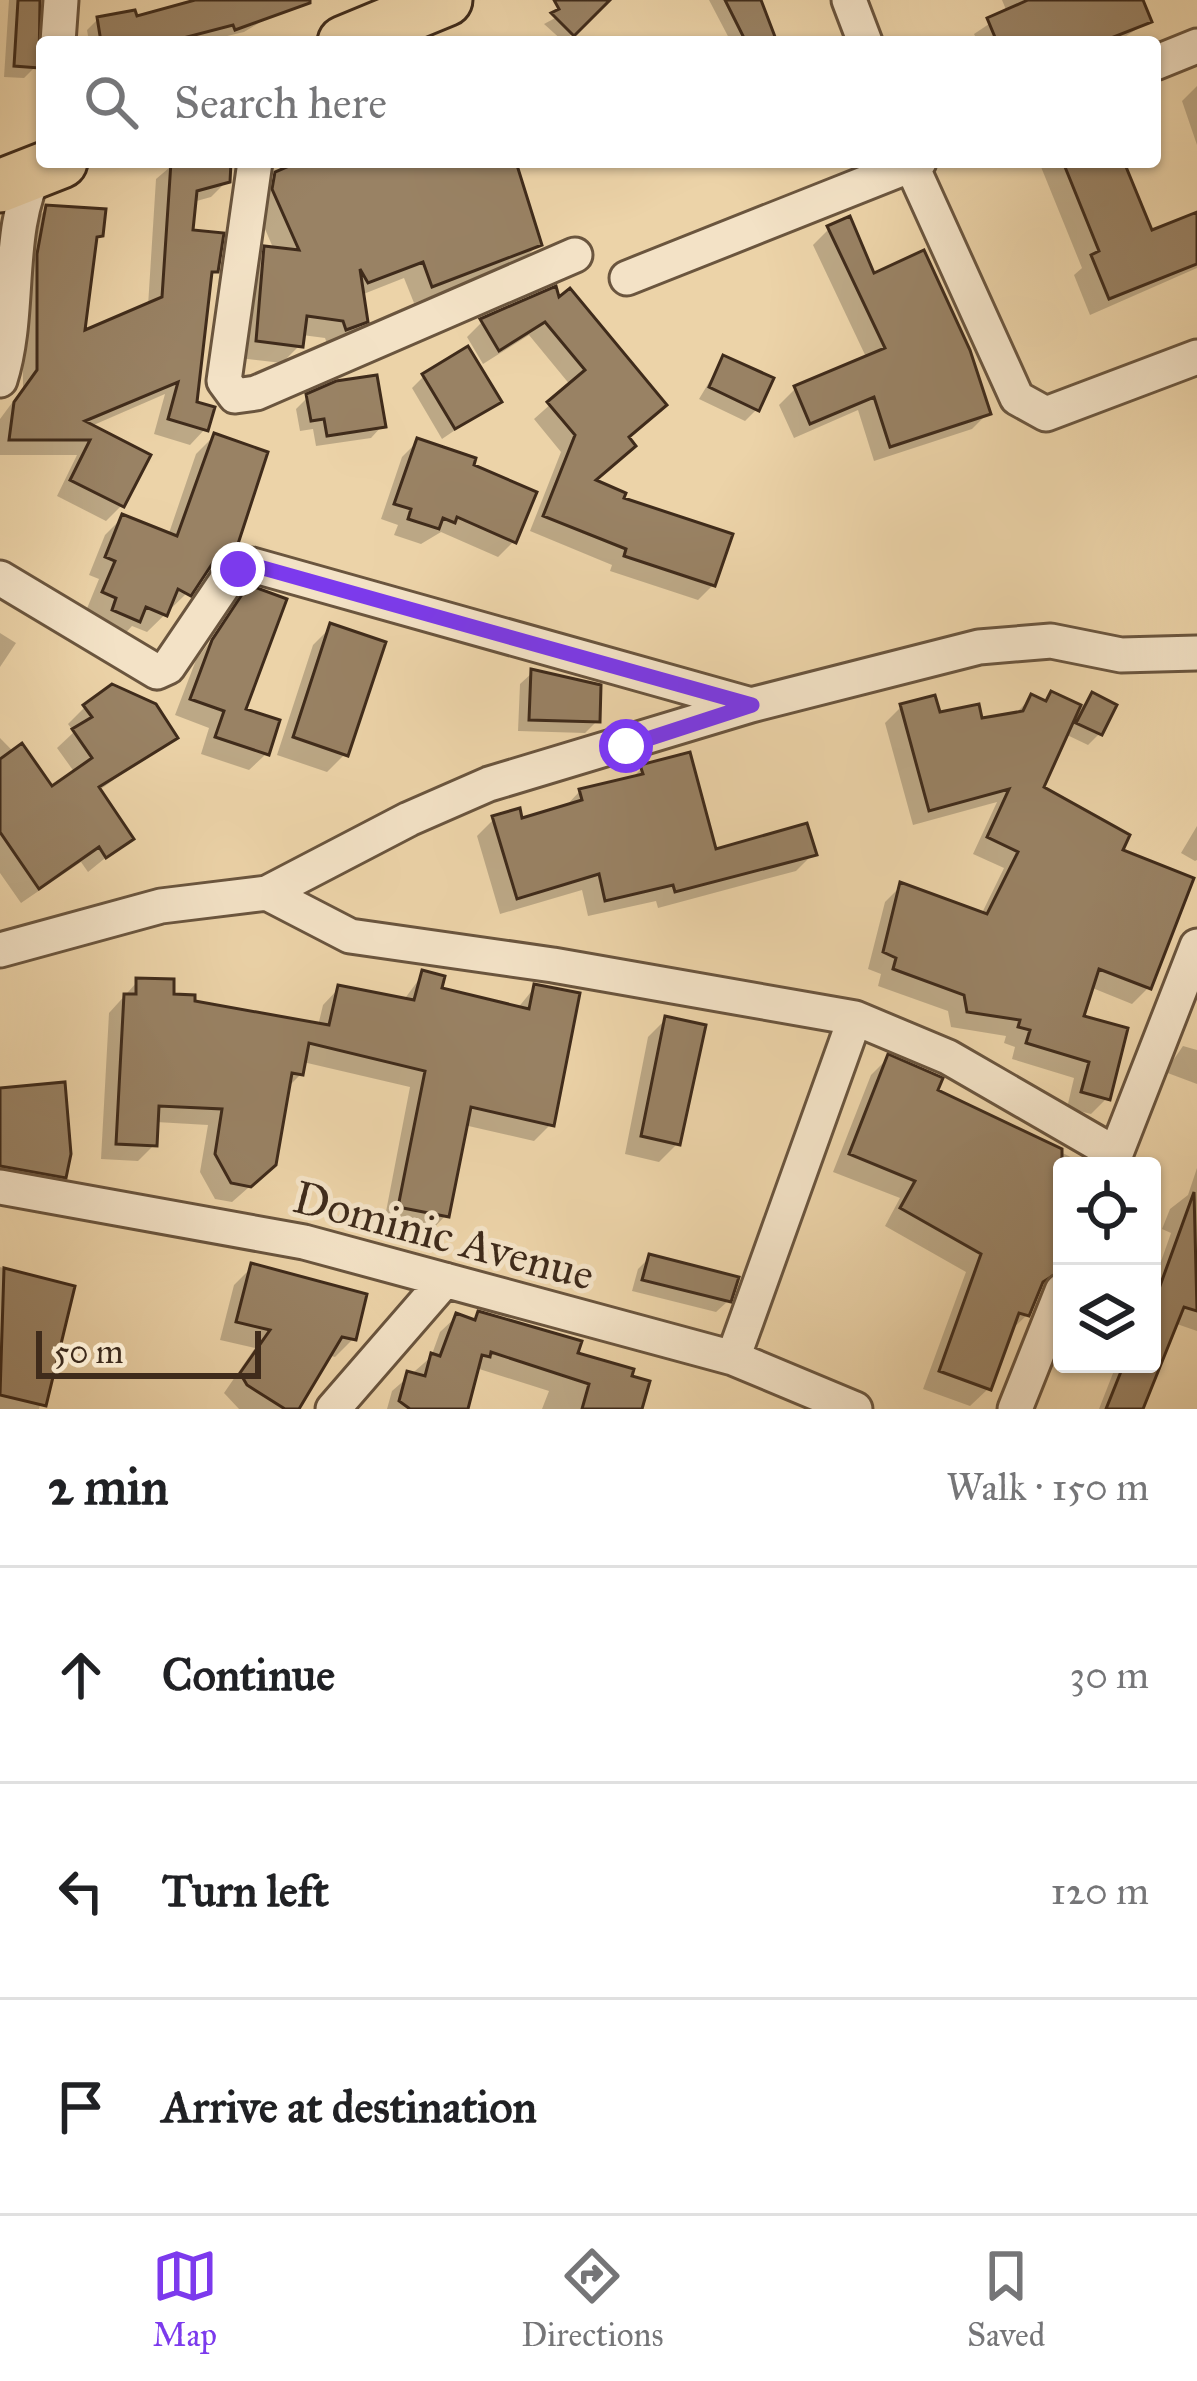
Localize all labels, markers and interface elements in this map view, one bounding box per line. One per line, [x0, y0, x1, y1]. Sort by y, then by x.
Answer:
search box [36, 36, 1161, 168]
icon: search [78, 69, 144, 135]
text: Search here [174, 75, 387, 130]
route end [211, 542, 265, 596]
route start [599, 719, 653, 773]
map controls [1053, 1157, 1161, 1373]
button: locate [1053, 1157, 1161, 1265]
street label: Dominic Avenue [288, 1169, 600, 1302]
button: layers [1053, 1265, 1161, 1373]
scale bar [36, 1325, 261, 1378]
text: 50 m [54, 1332, 123, 1372]
text: 2 min [48, 1456, 169, 1518]
text: Walk · 150 m [946, 1463, 1149, 1511]
icon: ahead [48, 1642, 114, 1708]
text: Continue [162, 1647, 335, 1702]
text: 30 m [1070, 1651, 1149, 1699]
icon: left [48, 1858, 114, 1924]
text: Turn left [162, 1863, 329, 1918]
text: 120 m [1050, 1867, 1149, 1915]
icon: arrive [48, 2074, 114, 2140]
text: Arrive at destination [162, 2079, 537, 2134]
tab: Map [152, 2243, 218, 2355]
tab: Directions [521, 2243, 663, 2355]
tab: Saved [967, 2243, 1045, 2355]

